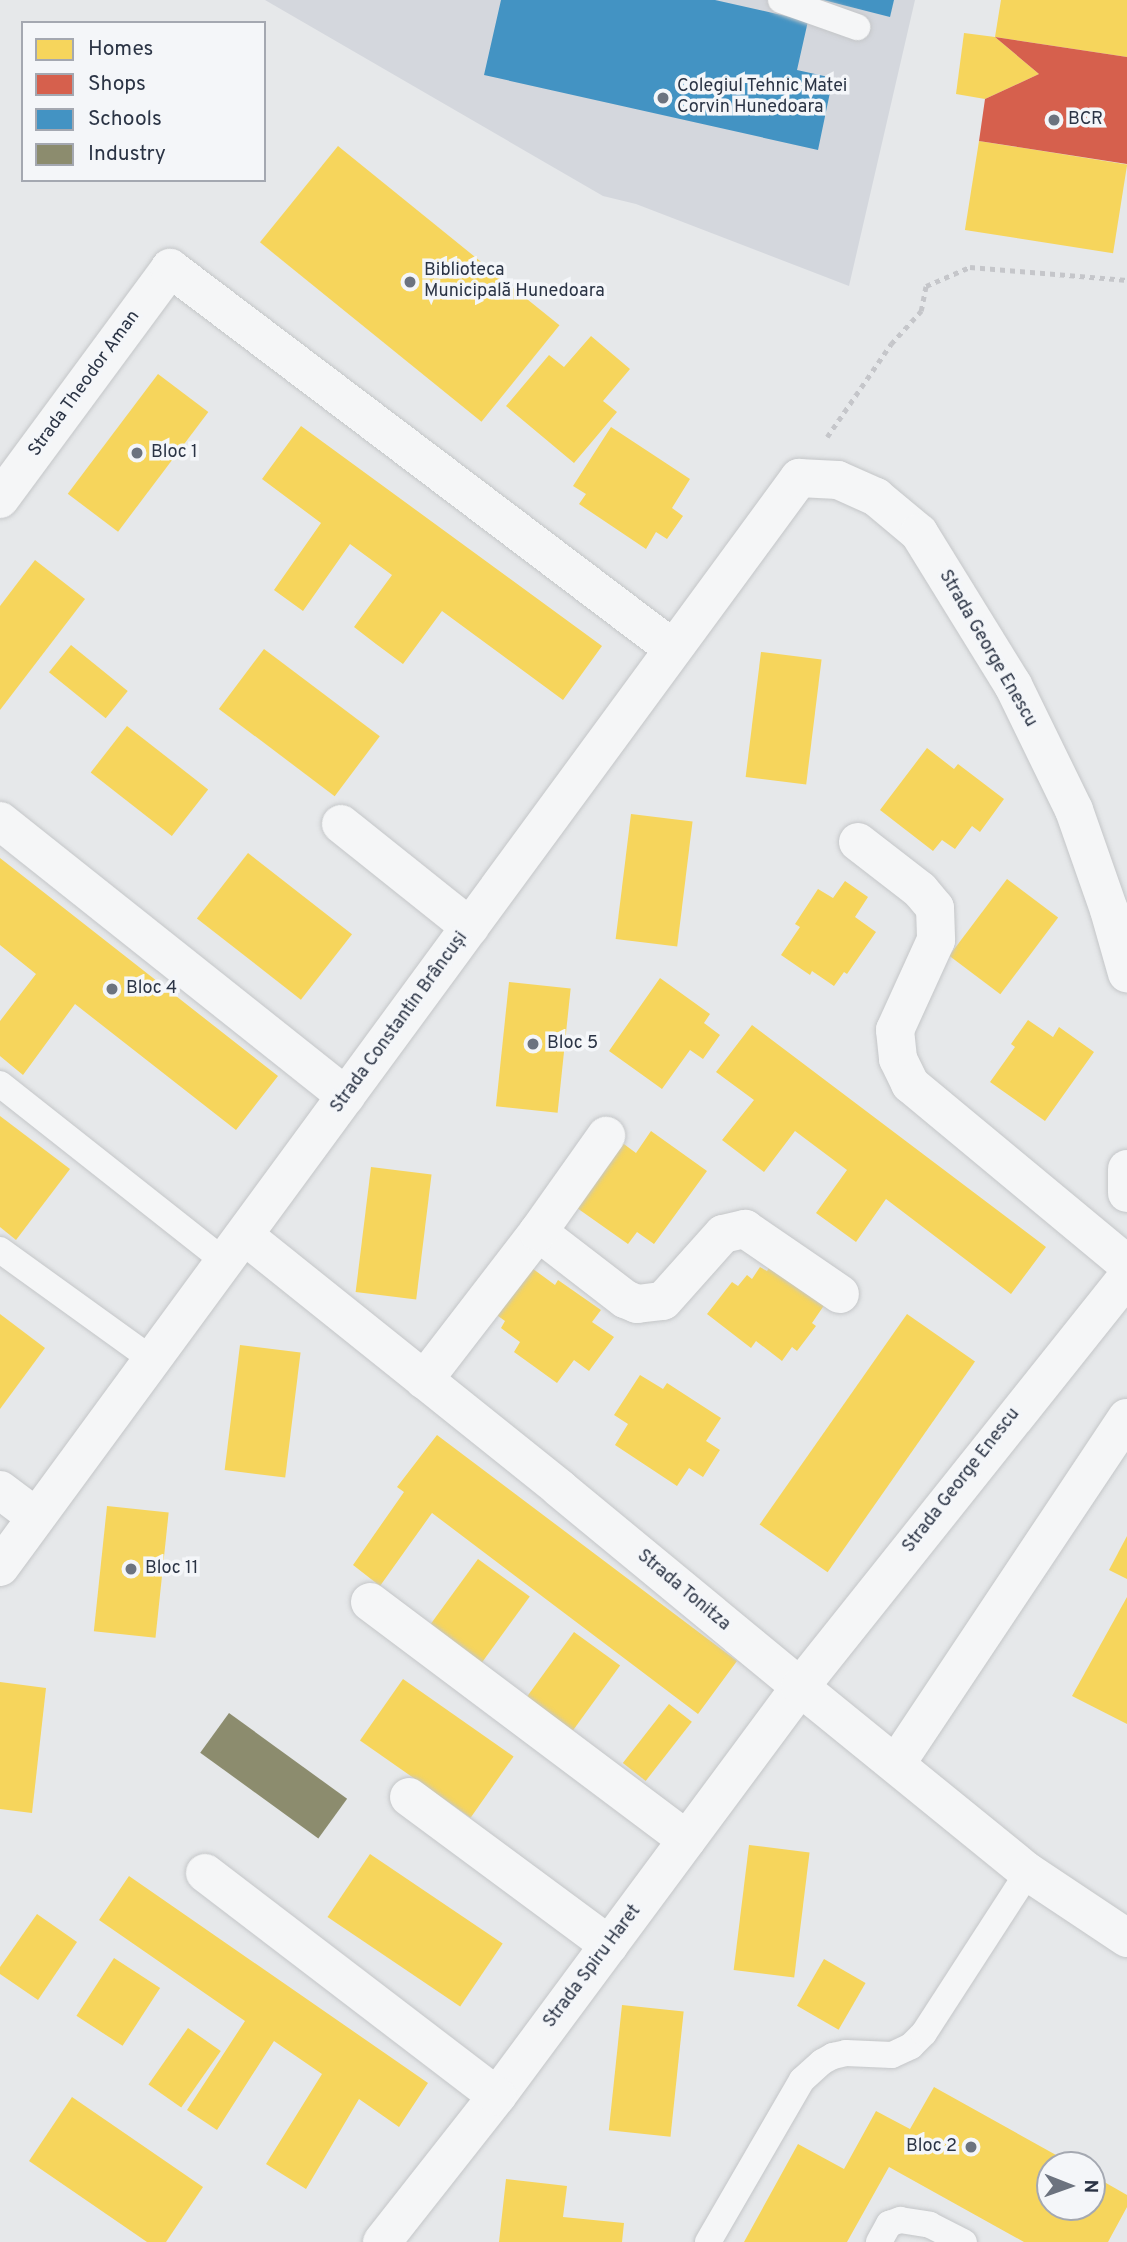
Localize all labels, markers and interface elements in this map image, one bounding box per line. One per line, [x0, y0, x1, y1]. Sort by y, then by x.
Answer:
legend [21, 21, 266, 182]
text: Homes [88, 36, 153, 63]
text: Shops [88, 71, 146, 98]
place label: Colegiul Tehnic Matei Corvin Hunedoara [677, 77, 848, 119]
marker: Colegiul Tehnic Matei Corvin Hunedoara [655, 90, 671, 106]
text: Schools [88, 106, 162, 133]
place label: BCR [1068, 109, 1103, 131]
marker: BCR [1046, 112, 1062, 128]
text: Industry [88, 141, 166, 168]
place label: Biblioteca Municipală Hunedoara [424, 261, 605, 304]
marker: Biblioteca Municipală Hunedoara [402, 274, 418, 290]
street label: Strada Theodor Aman [24, 306, 146, 462]
place label: Bloc 1 [151, 442, 198, 464]
marker: Bloc 1 [129, 445, 145, 461]
street label: Strada George Enescu [933, 567, 1041, 731]
street label: Strada Constantin Brâncuși [327, 928, 473, 1118]
place label: Bloc 4 [126, 978, 177, 1000]
marker: Bloc 4 [104, 981, 120, 997]
place label: Bloc 5 [547, 1033, 598, 1055]
marker: Bloc 5 [525, 1036, 541, 1052]
street label: Strada George Enescu [899, 1404, 1025, 1558]
street label: Strada Tonitza [632, 1546, 734, 1636]
place label: Bloc 11 [145, 1558, 199, 1580]
marker: Bloc 11 [123, 1561, 139, 1577]
street label: Strada Spiru Haret [540, 1901, 646, 2033]
place label: Bloc 2 [906, 2136, 957, 2158]
marker: Bloc 2 [963, 2139, 979, 2155]
north arrow [1036, 2151, 1106, 2221]
text: N [1078, 2179, 1102, 2193]

